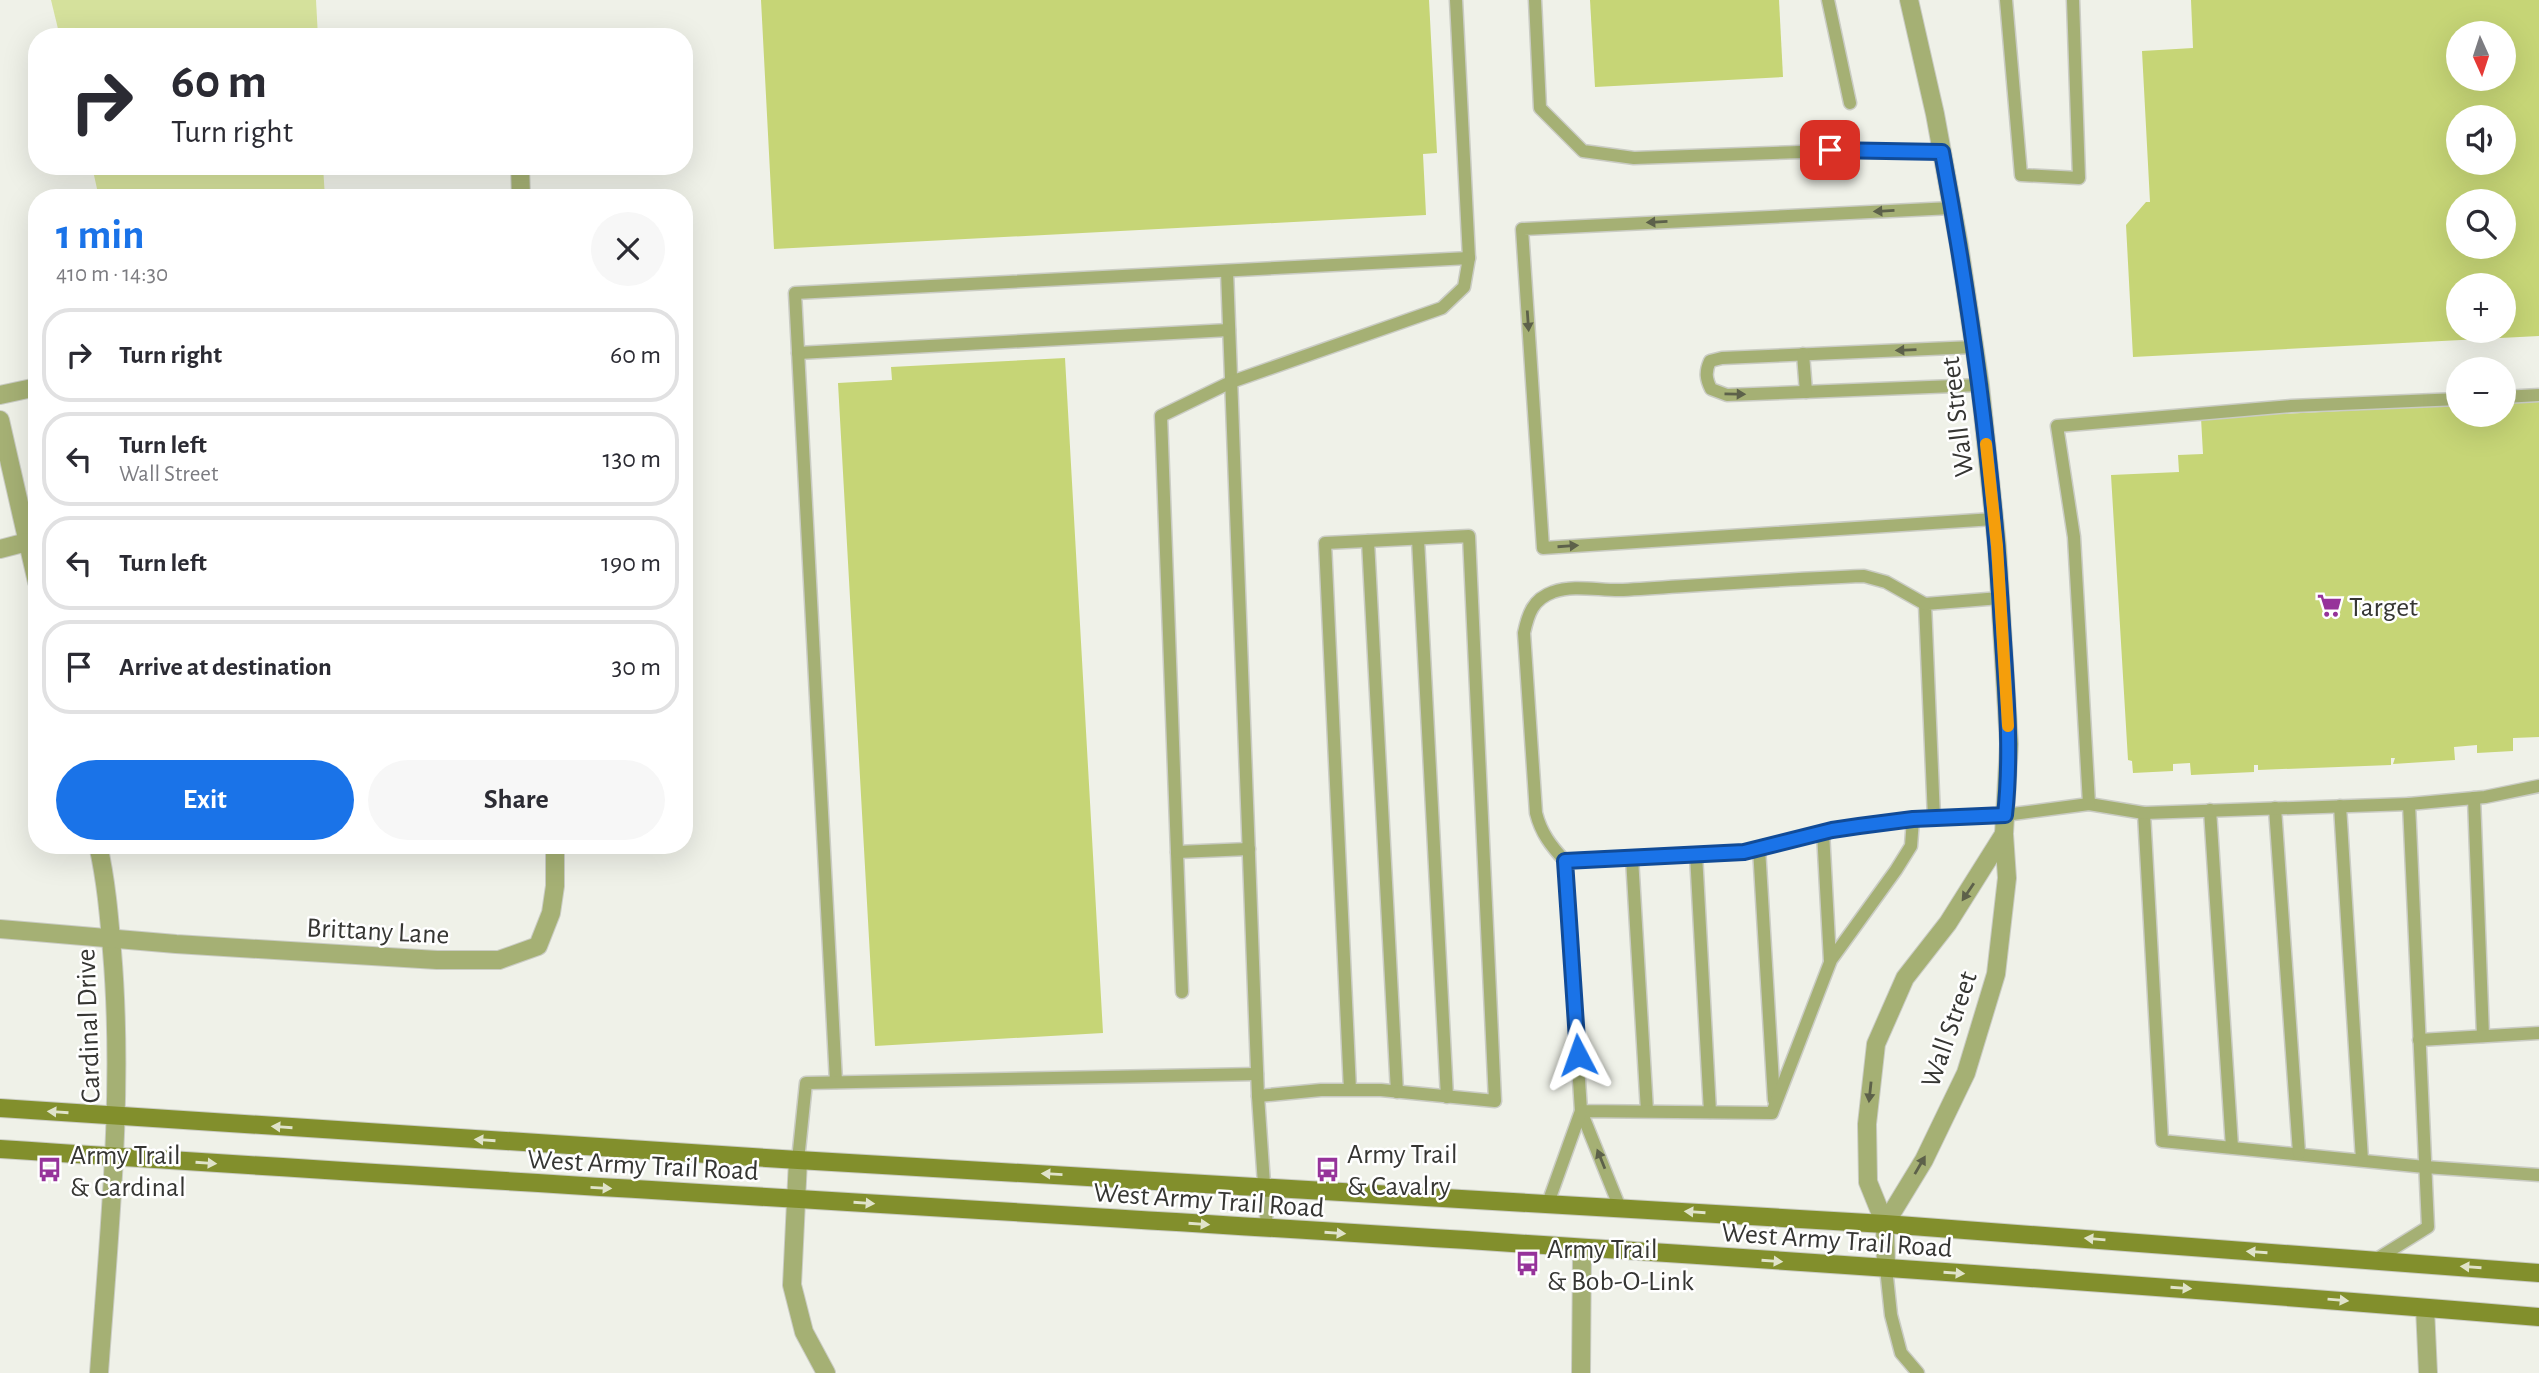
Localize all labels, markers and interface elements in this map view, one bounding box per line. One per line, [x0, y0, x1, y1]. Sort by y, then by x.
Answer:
north arrow [2446, 21, 2516, 91]
map controls [2446, 21, 2516, 427]
icon: right [56, 56, 147, 147]
text: 60 m [171, 58, 267, 107]
button: sound [2446, 105, 2516, 175]
text: Turn right [171, 116, 293, 148]
pin [1800, 120, 1860, 180]
icon: arrive [1811, 131, 1849, 169]
button: search [2446, 189, 2516, 259]
one-way arrow [1873, 206, 1895, 217]
button: close [591, 212, 665, 286]
text: 1 min [56, 214, 145, 256]
one-way arrow [1645, 217, 1667, 228]
text: 410 m · 14:30 [56, 263, 168, 286]
button: + [2446, 273, 2516, 343]
one-way arrow [1523, 310, 1534, 332]
icon: right [60, 336, 98, 374]
text: Turn right [119, 342, 222, 368]
text: 60 m [610, 342, 661, 368]
one-way arrow [1895, 345, 1917, 356]
street label: Wall Street [1937, 355, 1979, 478]
button: − [2446, 357, 2516, 427]
one-way arrow [1724, 388, 1746, 400]
text: Turn left [119, 432, 207, 458]
icon: left [60, 440, 98, 478]
text: 130 m [603, 446, 661, 472]
text: Wall Street [119, 463, 218, 486]
one-way arrow [1557, 540, 1579, 551]
icon: left [60, 544, 98, 582]
text: Turn left [119, 550, 207, 576]
text: 190 m [601, 550, 661, 576]
supermarket icon: Target [2315, 592, 2343, 620]
place label: Target [2349, 594, 2418, 622]
icon: arrive [60, 648, 98, 686]
text: Arrive at destination [119, 654, 332, 680]
text: 30 m [611, 654, 661, 680]
button: Exit [56, 760, 354, 840]
button: Share [368, 760, 665, 840]
one-way arrow [1961, 883, 1975, 901]
street label: Brittany Lane [306, 914, 450, 950]
street label: Cardinal Drive [72, 948, 106, 1104]
street label: Wall Street [1917, 968, 1983, 1091]
position arrow [1541, 1018, 1615, 1092]
one-way arrow [1865, 1082, 1876, 1104]
one-way arrow [47, 1106, 69, 1117]
one-way arrow [271, 1121, 293, 1132]
one-way arrow [474, 1134, 496, 1145]
place label: Army Trail & Cavalry [1347, 1141, 1458, 1201]
place label: Army Trail & Cardinal [70, 1142, 186, 1202]
street label: West Army Trail Road [527, 1146, 759, 1186]
one-way arrow [1595, 1148, 1606, 1169]
bus stop icon: Army Trail & Cavalry [1313, 1155, 1341, 1183]
bus stop icon: Army Trail & Cardinal [36, 1156, 64, 1184]
one-way arrow [1914, 1156, 1926, 1175]
one-way arrow [195, 1158, 217, 1169]
one-way arrow [1041, 1168, 1063, 1179]
street label: West Army Trail Road [1092, 1179, 1325, 1223]
one-way arrow [590, 1183, 612, 1194]
one-way arrow [853, 1198, 875, 1209]
one-way arrow [1684, 1206, 1706, 1217]
one-way arrow [1189, 1219, 1211, 1230]
street label: West Army Trail Road [1720, 1219, 1953, 1263]
one-way arrow [1324, 1228, 1346, 1239]
one-way arrow [2084, 1233, 2106, 1244]
place label: Army Trail & Bob-O-Link [1547, 1236, 1694, 1296]
one-way arrow [2246, 1246, 2268, 1257]
bus stop icon: Army Trail & Bob-O-Link [1513, 1250, 1541, 1278]
one-way arrow [1761, 1256, 1783, 1267]
one-way arrow [2460, 1262, 2482, 1273]
one-way arrow [1943, 1268, 1965, 1279]
one-way arrow [2170, 1283, 2192, 1294]
one-way arrow [2327, 1295, 2349, 1306]

